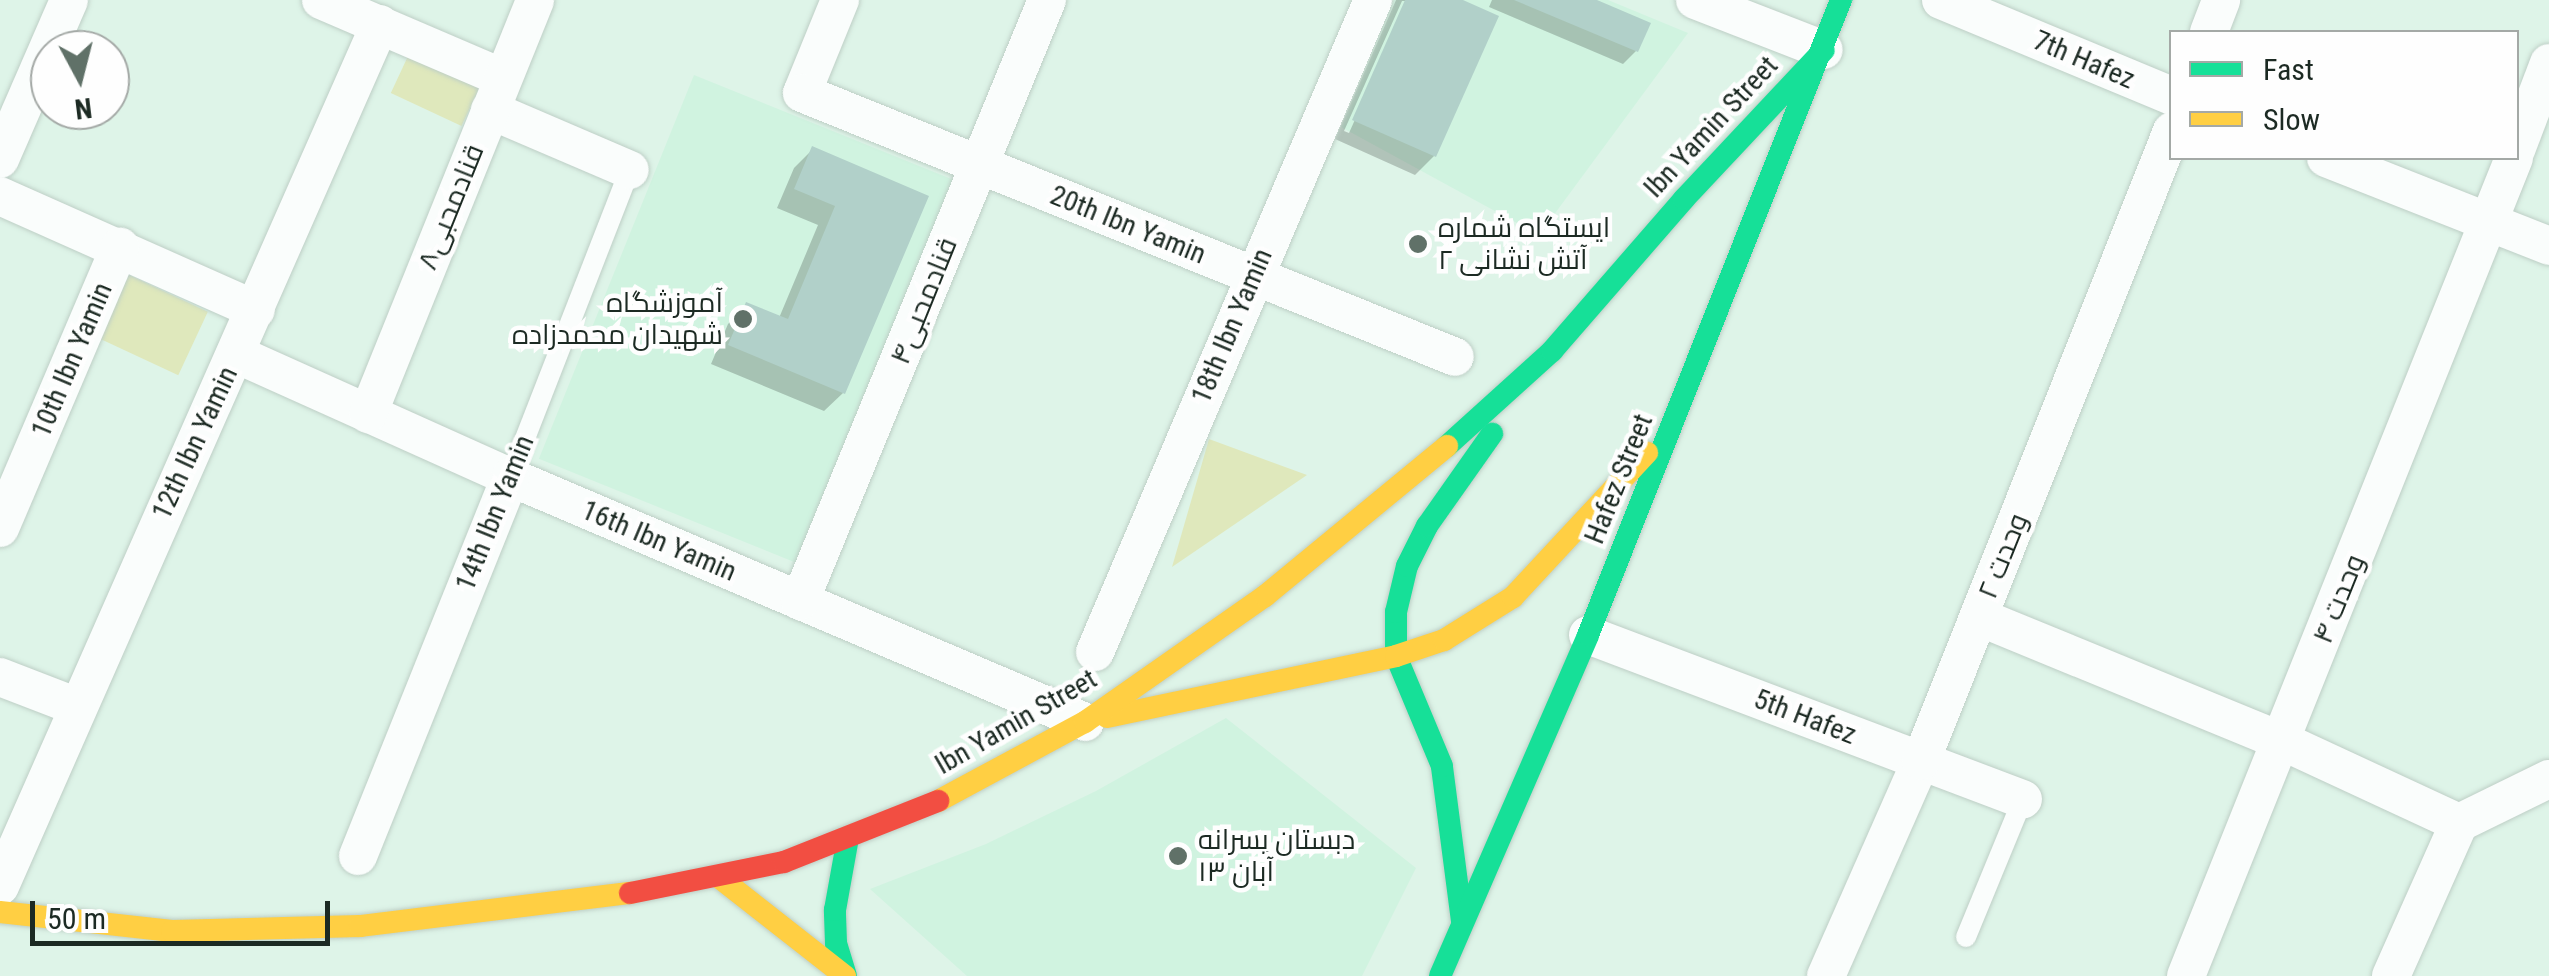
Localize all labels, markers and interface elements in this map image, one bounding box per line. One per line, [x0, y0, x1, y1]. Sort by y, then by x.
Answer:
street label: 7th Hafez [2028, 24, 2140, 96]
north arrow [30, 30, 130, 130]
legend [2169, 30, 2519, 160]
street label: Ibn Yamin Street [1637, 49, 1785, 205]
text: Fast [2263, 52, 2314, 87]
text: N [73, 91, 94, 126]
text: Slow [2263, 102, 2320, 137]
street label: قنادمحبی۸ [411, 139, 491, 275]
street label: 20th Ibn Yamin [1045, 179, 1211, 271]
place label: ایستگاه شماره ۲ آتش نشانی [1438, 211, 1610, 277]
street label: قنادمحبی۴ [883, 233, 965, 369]
marker: ایستگاه شماره ۲ آتش نشانی [1407, 233, 1429, 255]
street label: 18th Ibn Yamin [1184, 244, 1280, 408]
street label: 10th Ibn Yamin [24, 278, 120, 442]
place label: آموزشگاه شهیدان محمدزاده [512, 286, 723, 352]
marker: آموزشگاه شهیدان محمدزاده [732, 308, 754, 330]
street label: 12th Ibn Yamin [145, 361, 245, 525]
street label: Hafez Street [1578, 409, 1660, 549]
street label: 14th Ibn Yamin [449, 430, 541, 596]
street label: 16th Ibn Yamin [577, 493, 741, 589]
street label: وحدت ۲ [1971, 508, 2035, 604]
street label: وحدت ۴ [2306, 550, 2372, 648]
street label: Ibn Yamin Street [929, 662, 1103, 782]
street label: 5th Hafez [1749, 682, 1861, 752]
place label: دبستان پسرانه ۱۳ آبان [1198, 823, 1355, 889]
marker: دبستان پسرانه ۱۳ آبان [1167, 845, 1189, 867]
scale bar [35, 881, 335, 943]
text: 50 m [47, 901, 106, 936]

